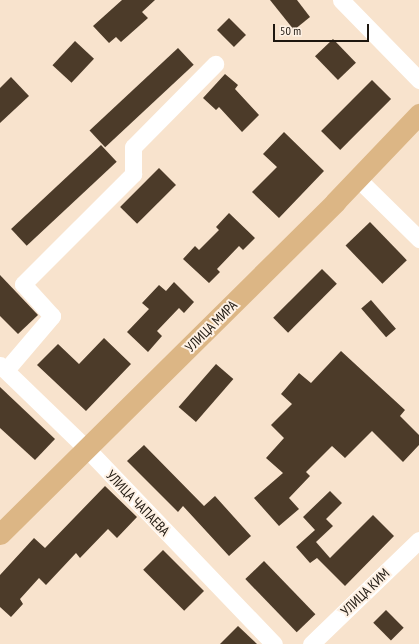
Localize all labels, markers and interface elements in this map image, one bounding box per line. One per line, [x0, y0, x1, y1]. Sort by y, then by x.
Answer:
scale bar [275, 16, 371, 42]
text: 50 m [280, 23, 301, 38]
street label: УЛИЦА МИРА [181, 296, 241, 356]
street label: УЛИЦА ЧАПАЕВА [103, 467, 173, 539]
street label: УЛИЦА КИМ [337, 565, 393, 619]

